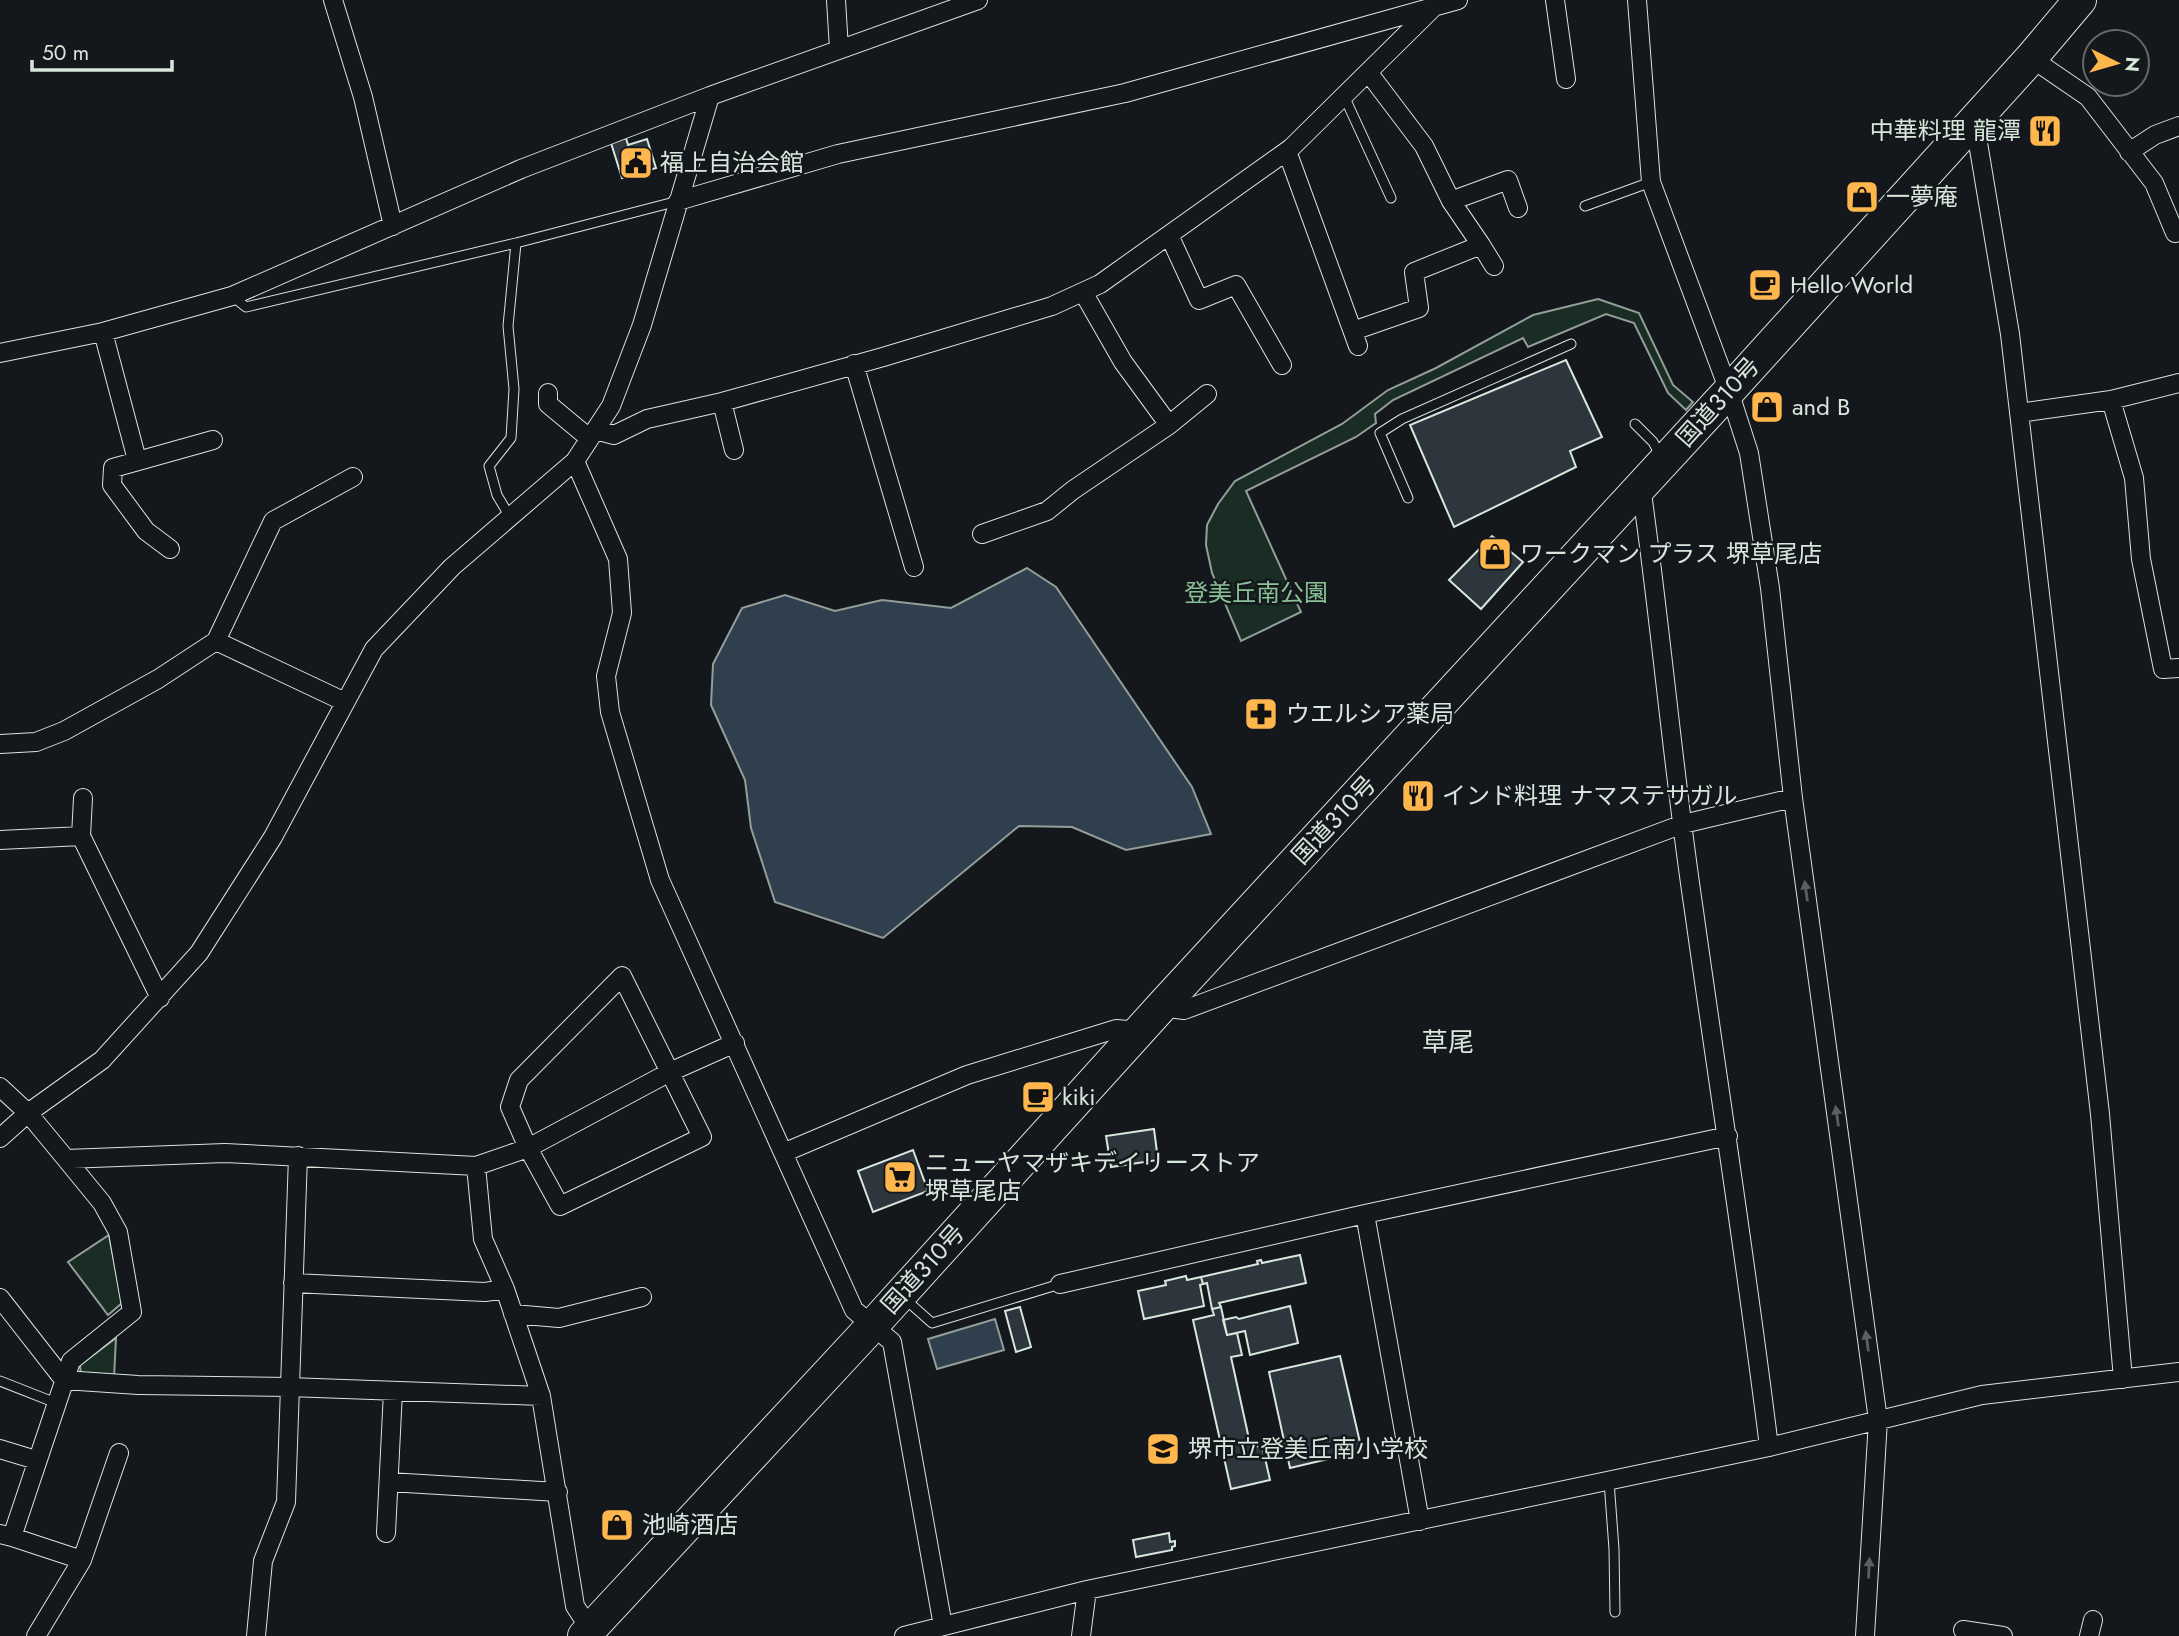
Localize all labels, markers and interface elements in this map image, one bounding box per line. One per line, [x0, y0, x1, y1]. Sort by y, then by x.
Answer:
scale bar [32, 28, 172, 72]
north arrow [2081, 28, 2151, 98]
text: 50 m [42, 38, 89, 68]
text: N [2118, 56, 2147, 73]
restaurant icon: 中華料理 龍潭 [2026, 112, 2064, 150]
place label: 中華料理 龍潭 [1870, 113, 2021, 148]
public building icon: 福上自治会館 [617, 144, 655, 182]
place label: 福上自治会館 [660, 145, 804, 180]
shop icon: 一夢庵 [1843, 178, 1881, 216]
place label: 一夢庵 [1886, 179, 1958, 214]
cafe icon: Hello World [1746, 266, 1784, 304]
place label: Hello World [1790, 267, 1913, 302]
street label: 国道310号 [1668, 349, 1768, 454]
shop icon: and B [1748, 388, 1786, 426]
place label: and B [1792, 389, 1850, 424]
shop icon: ワークマン プラス 堺草尾店 [1476, 535, 1514, 573]
place label: ワークマン プラス 堺草尾店 [1520, 536, 1822, 571]
park label: 登美丘南公園 [1184, 575, 1328, 610]
pharmacy icon: ウエルシア薬局 [1242, 695, 1280, 733]
place label: ウエルシア薬局 [1286, 696, 1454, 731]
street label: 国道310号 [1283, 767, 1384, 872]
restaurant icon: インド料理 ナマステサガル [1399, 777, 1437, 815]
place label: インド料理 ナマステサガル [1442, 778, 1737, 813]
one-way arrow [1800, 879, 1811, 901]
district label: 草尾 [1422, 1023, 1474, 1061]
cafe icon: kiki [1019, 1078, 1057, 1116]
place label: kiki [1062, 1079, 1096, 1114]
one-way arrow [1831, 1105, 1842, 1127]
place label: ニューヤマザキデイリーストア 堺草尾店 [925, 1145, 1260, 1208]
supermarket icon: ニューヤマザキデイリーストア 堺草尾店 [881, 1158, 919, 1196]
street label: 国道310号 [873, 1216, 973, 1321]
one-way arrow [1861, 1330, 1872, 1352]
school or university icon: 堺市立登美丘南小学校 [1144, 1430, 1182, 1468]
place label: 堺市立登美丘南小学校 [1188, 1431, 1428, 1466]
shop icon: 池崎酒店 [598, 1506, 636, 1544]
place label: 池崎酒店 [642, 1507, 738, 1542]
one-way arrow [1864, 1557, 1875, 1579]

